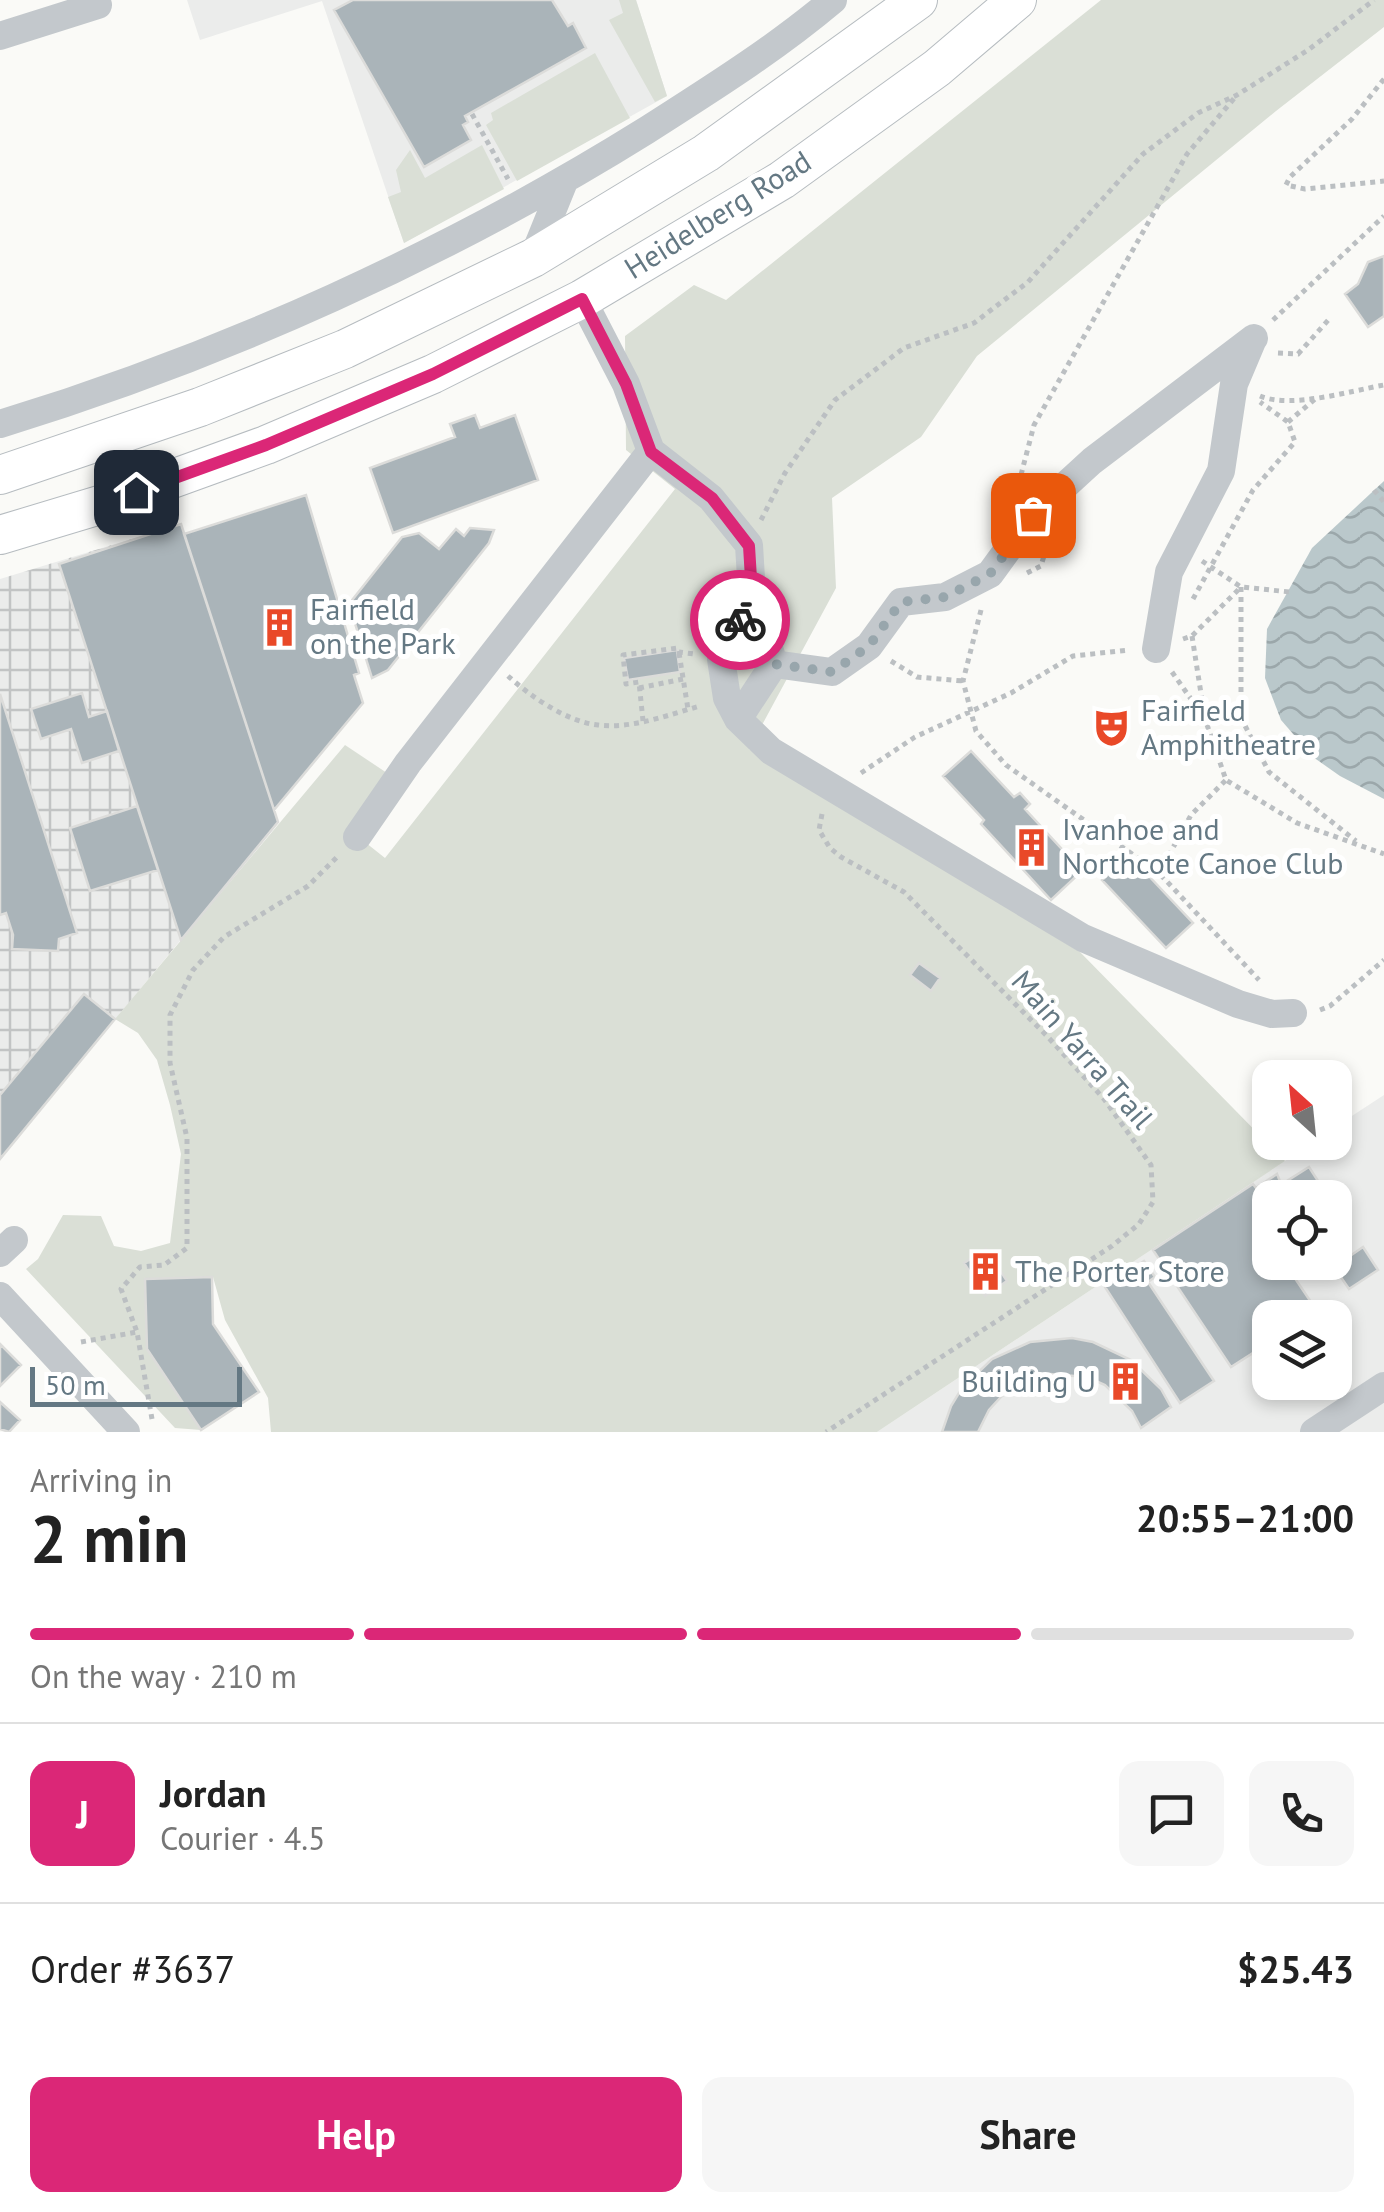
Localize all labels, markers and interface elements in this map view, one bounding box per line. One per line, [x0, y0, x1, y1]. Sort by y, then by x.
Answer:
street label: Heidelberg Road [617, 141, 818, 287]
pin [94, 450, 179, 535]
icon: home [109, 465, 164, 520]
pin [991, 473, 1076, 558]
icon: bag [1006, 488, 1061, 543]
courier [690, 570, 790, 670]
place label: Fairfield on the Park [310, 589, 456, 662]
icon: bike [713, 593, 768, 648]
building icon: Fairfield on the Park [259, 606, 301, 648]
place label: Fairfield Amphitheatre [1141, 690, 1316, 763]
theatre icon: Fairfield Amphitheatre [1090, 707, 1132, 749]
place label: Ivanhoe and Northcote Canoe Club [1062, 809, 1343, 882]
building icon: Ivanhoe and Northcote Canoe Club [1011, 826, 1053, 868]
street label: Main Yarra Trail [1004, 962, 1163, 1136]
north arrow [1252, 1060, 1352, 1160]
map controls [1252, 1060, 1352, 1400]
button: locate [1252, 1180, 1352, 1280]
building icon: The Porter Store [964, 1251, 1006, 1293]
place label: The Porter Store [1015, 1251, 1225, 1290]
button: layers [1252, 1300, 1352, 1400]
place label: Building U [961, 1361, 1096, 1400]
building icon: Building U [1105, 1361, 1147, 1403]
scale bar [30, 1362, 242, 1406]
text: 50 m [45, 1366, 106, 1403]
text: Arriving in [30, 1459, 172, 1501]
text: 20:55–21:00 [1136, 1493, 1354, 1542]
text: 2 min [30, 1496, 189, 1580]
text: On the way · 210 m [30, 1655, 297, 1697]
button: chat [1119, 1761, 1224, 1866]
button: phone [1249, 1761, 1354, 1866]
text: Jordan [160, 1768, 266, 1817]
text: J [76, 1789, 89, 1838]
text: Courier · 4.5 [160, 1817, 326, 1859]
text: Order #3637 [30, 1944, 235, 1993]
text: $25.43 [1237, 1944, 1354, 1993]
button: Help [30, 2077, 682, 2192]
button: Share [702, 2077, 1354, 2192]

